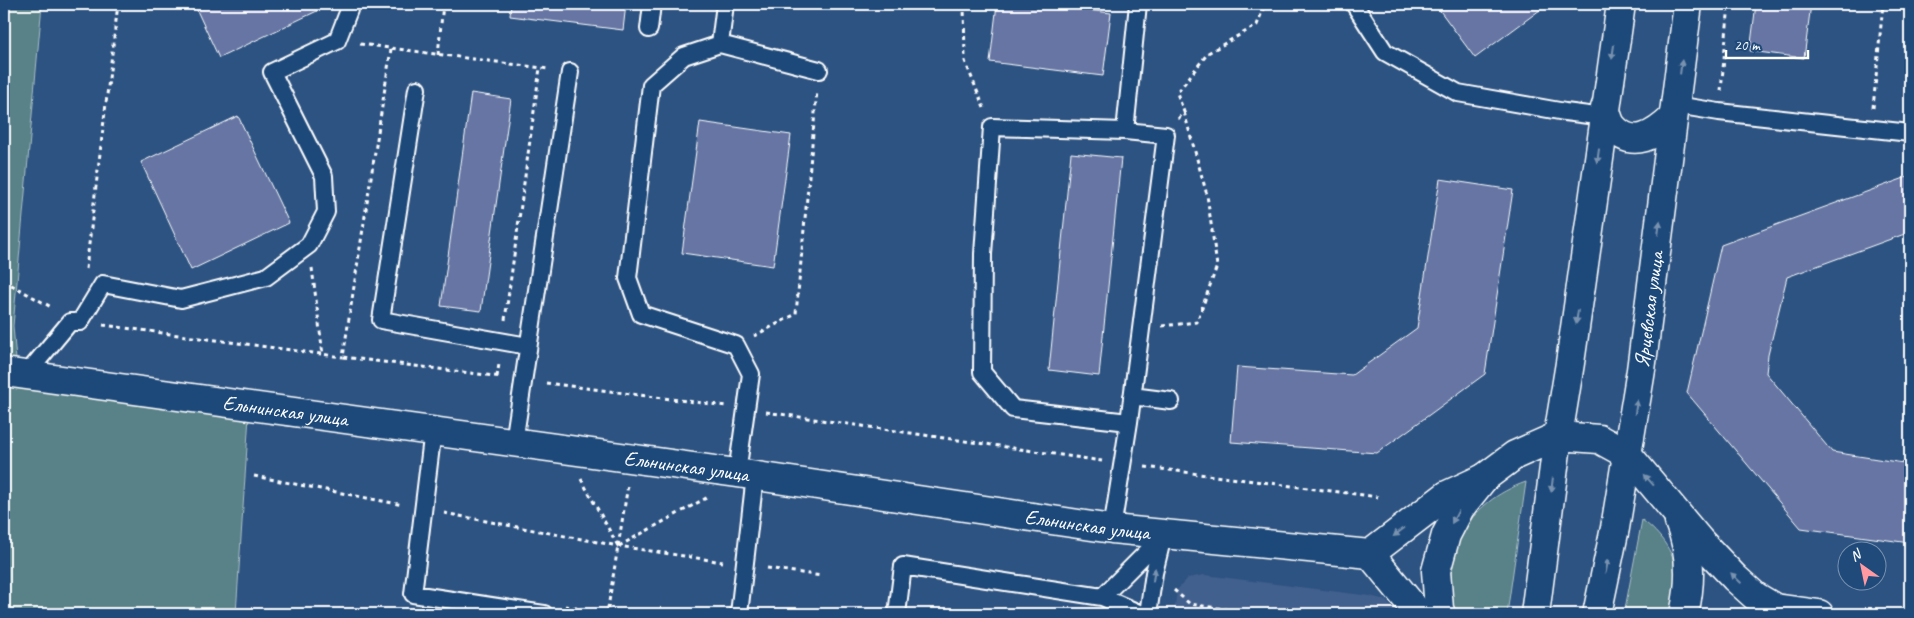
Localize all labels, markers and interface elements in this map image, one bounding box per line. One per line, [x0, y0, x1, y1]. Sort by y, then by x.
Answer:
scale bar [1726, 28, 1809, 60]
text: 20 m [1734, 36, 1761, 55]
one-way arrow [1609, 44, 1617, 60]
one-way arrow [1677, 59, 1685, 75]
one-way arrow [1594, 148, 1602, 164]
one-way arrow [1656, 220, 1664, 236]
street label: Ярцевская улица [1628, 247, 1669, 369]
one-way arrow [1572, 309, 1580, 325]
street label: Ельнинская улица [221, 389, 352, 433]
one-way arrow [1632, 398, 1640, 414]
street label: Ельнинская улица [622, 445, 753, 488]
one-way arrow [1644, 473, 1655, 486]
one-way arrow [1548, 477, 1556, 493]
street label: Ельнинская улица [1023, 503, 1153, 546]
one-way arrow [1451, 510, 1459, 525]
one-way arrow [1392, 527, 1406, 537]
north arrow [1836, 540, 1886, 590]
text: N [1847, 545, 1865, 565]
one-way arrow [1603, 559, 1611, 574]
one-way arrow [1150, 566, 1158, 582]
one-way arrow [1730, 572, 1742, 584]

